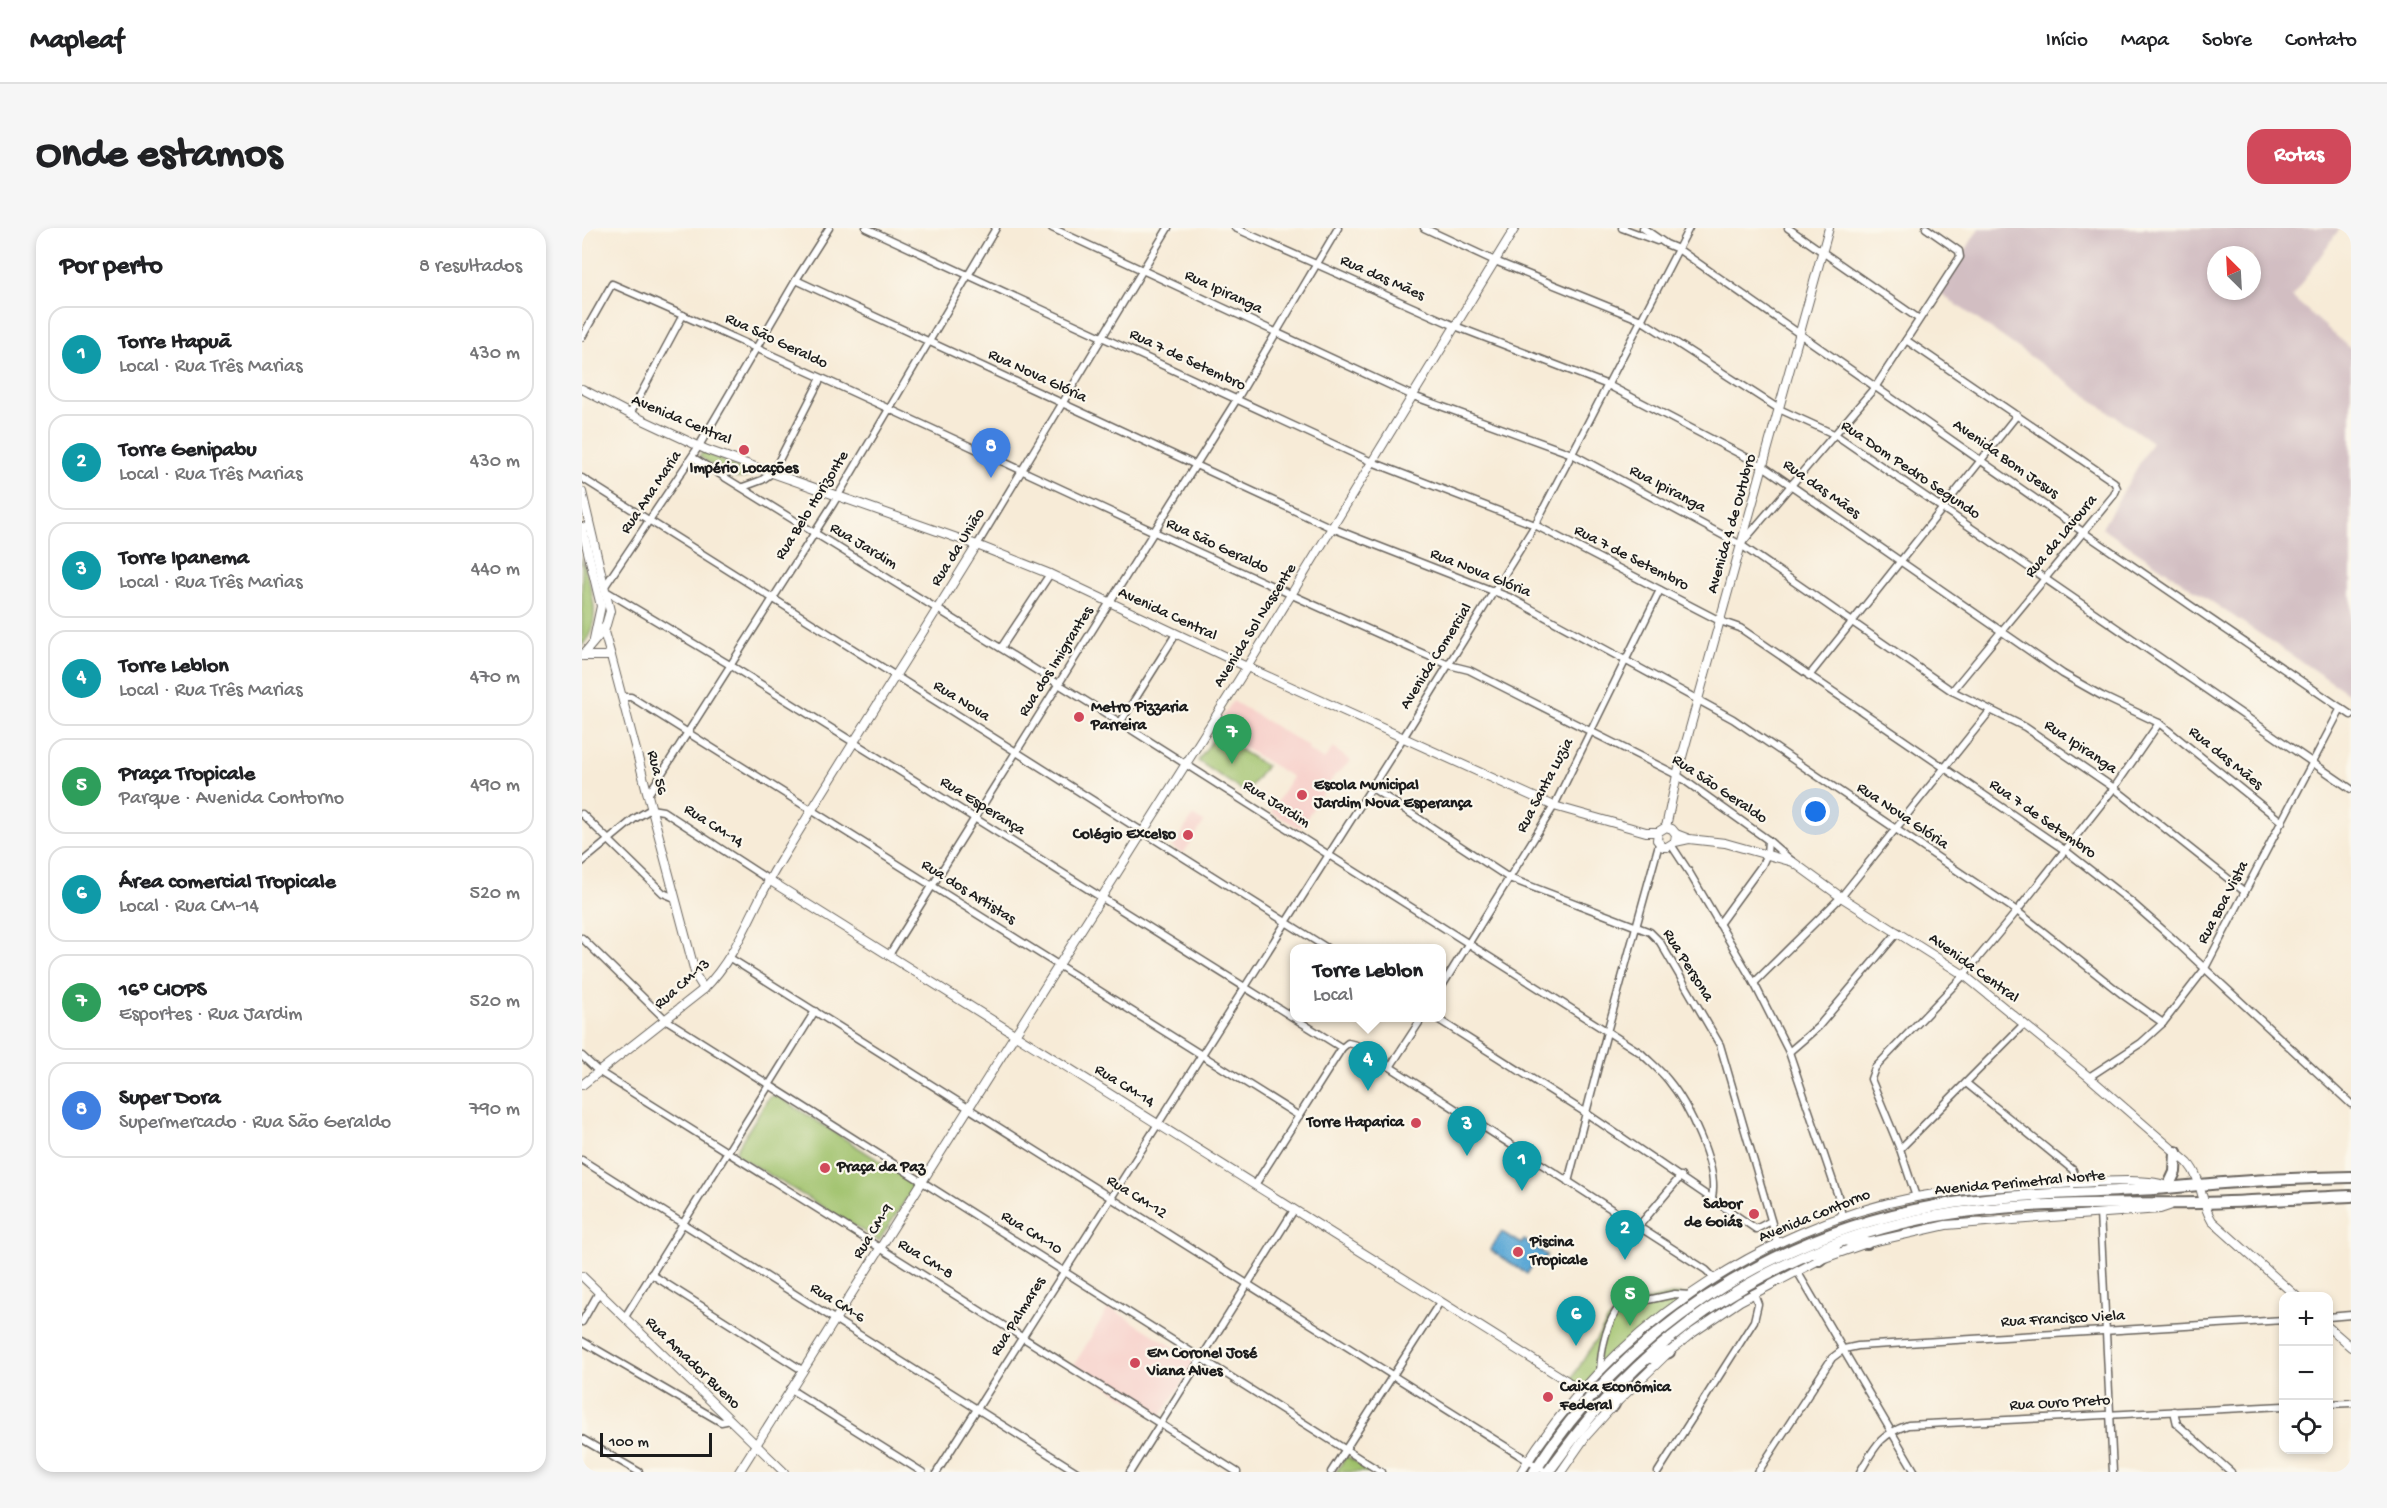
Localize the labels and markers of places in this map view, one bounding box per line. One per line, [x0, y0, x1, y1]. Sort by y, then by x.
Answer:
pin: 8 [972, 428, 1010, 478]
marker: Império Locações [737, 443, 751, 457]
place label: Império Locações [690, 460, 800, 479]
place label: Metro Pizzaria Parreira [1090, 699, 1189, 736]
marker: Metro Pizzaria Parreira [1072, 710, 1086, 724]
pin: 7 [1212, 714, 1252, 764]
place label: Escola Municipal Jardim Nova Esperança [1313, 777, 1473, 814]
marker: Escola Municipal Jardim Nova Esperança [1295, 788, 1309, 802]
place label: Colégio Excelso [1072, 826, 1177, 845]
marker: Colégio Excelso [1181, 828, 1195, 842]
pin: 4 [1348, 1042, 1388, 1091]
pin: 3 [1448, 1106, 1486, 1156]
place label: Torre Itaparica [1305, 1114, 1405, 1133]
marker: Torre Itaparica [1409, 1116, 1423, 1130]
pin: 1 [1502, 1142, 1542, 1191]
place label: Praça da Paz [836, 1159, 926, 1178]
marker: Praça da Paz [818, 1161, 832, 1175]
place label: Sabor de Goiás [1684, 1196, 1744, 1233]
marker: Sabor de Goiás [1747, 1207, 1761, 1221]
pin: 2 [1606, 1210, 1644, 1260]
place label: Piscina Tropicale [1528, 1234, 1588, 1271]
marker: Piscina Tropicale [1511, 1245, 1525, 1259]
pin: 5 [1610, 1276, 1650, 1326]
pin: 6 [1556, 1296, 1596, 1346]
place label: EM Coronel José Viana Alves [1146, 1345, 1258, 1382]
marker: EM Coronel José Viana Alves [1128, 1356, 1142, 1370]
place label: Caixa Econômica Federal [1559, 1379, 1672, 1416]
marker: Caixa Econômica Federal [1541, 1390, 1555, 1404]

